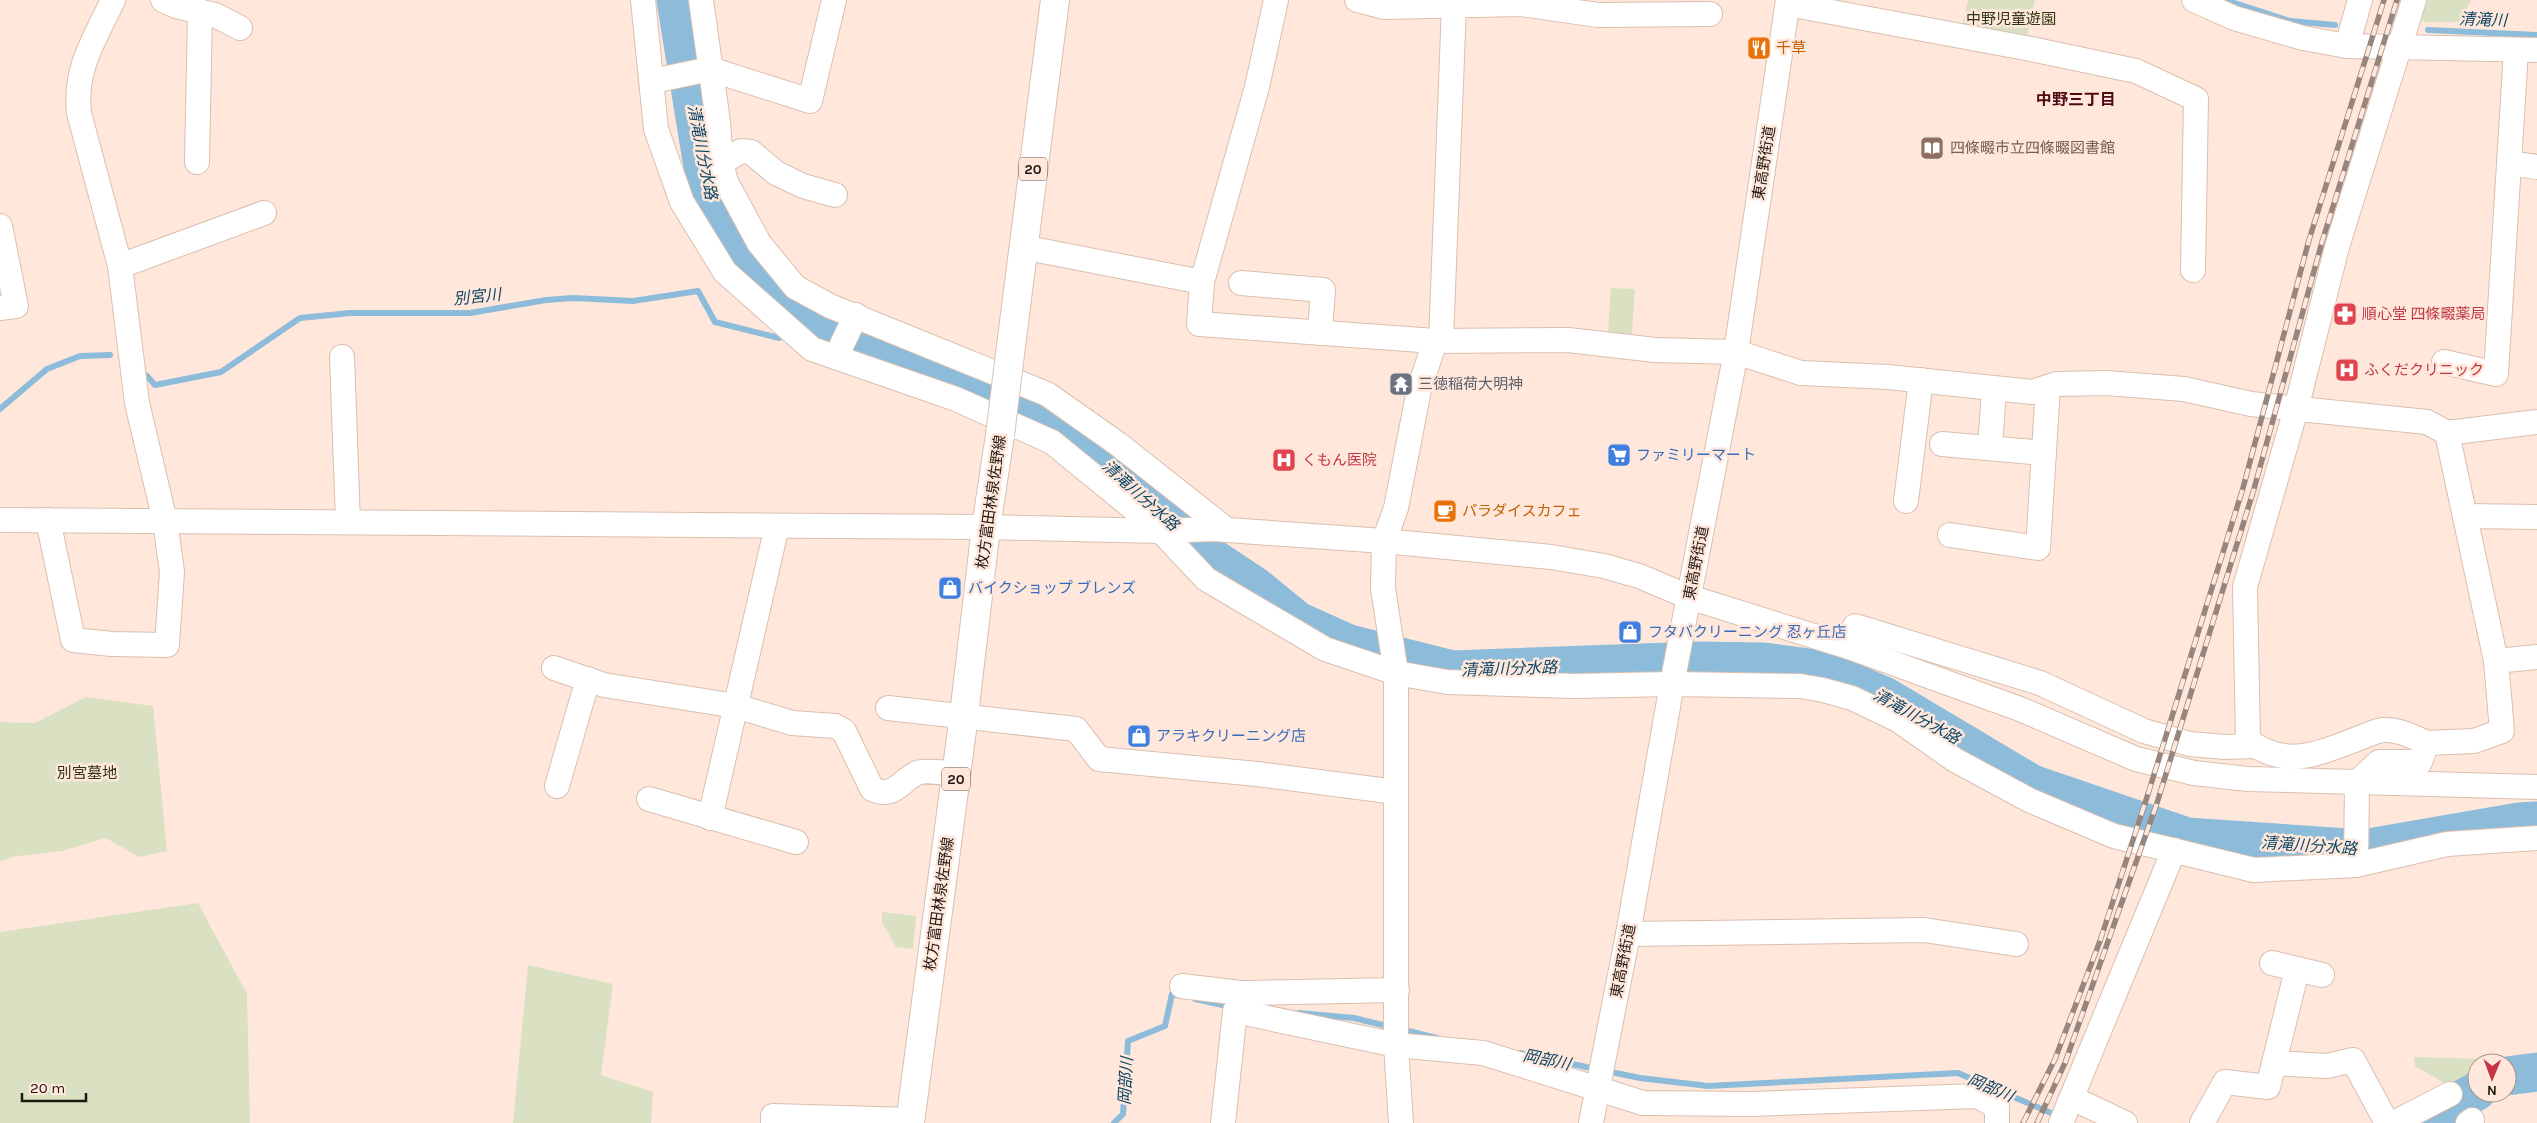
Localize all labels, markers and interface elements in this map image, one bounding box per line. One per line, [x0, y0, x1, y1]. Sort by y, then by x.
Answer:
water label: 清滝川 [2459, 9, 2509, 30]
park label: 中野児童遊園 [1966, 10, 2056, 28]
restaurant icon: 千草 [1746, 35, 1772, 61]
place label: 千草 [1776, 39, 1806, 57]
district label: 中野三丁目 [2036, 90, 2116, 109]
water label: 清滝川分水路 [684, 103, 721, 203]
street label: 東高野街道 [1749, 125, 1779, 201]
library icon: 四條畷市立四條畷図書館 [1919, 135, 1945, 161]
place label: 四條畷市立四條畷図書館 [1950, 139, 2115, 157]
road number: 20 [1019, 157, 1047, 180]
water label: 別宮川 [452, 284, 504, 308]
pharmacy icon: 順心堂 四條畷薬局 [2332, 301, 2358, 327]
place label: 順心堂 四條畷薬局 [2362, 305, 2486, 323]
hospital icon: ふくだクリニック [2334, 357, 2360, 383]
place label: ふくだクリニック [2364, 361, 2484, 379]
temple icon: 三徳稲荷大明神 [1388, 371, 1414, 397]
place label: 三徳稲荷大明神 [1418, 375, 1523, 393]
street label: 枚方富田林泉佐野線 [973, 434, 1009, 570]
supermarket icon: ファミリーマート [1606, 442, 1632, 468]
place label: ファミリーマート [1636, 446, 1756, 464]
hospital icon: くもん医院 [1271, 447, 1297, 473]
place label: くもん医院 [1302, 451, 1377, 469]
water label: 清滝川分水路 [1099, 456, 1184, 536]
cafe icon: パラダイスカフェ [1432, 498, 1458, 524]
place label: パラダイスカフェ [1462, 502, 1582, 520]
street label: 東高野街道 [1680, 524, 1712, 602]
shop icon: バイクショップ ブレンズ [937, 575, 963, 601]
place label: バイクショップ ブレンズ [968, 579, 1136, 597]
shop icon: フタバクリーニング 忍ヶ丘店 [1617, 619, 1643, 645]
place label: フタバクリーニング 忍ヶ丘店 [1648, 623, 1847, 641]
water label: 清滝川分水路 [1461, 657, 1559, 680]
water label: 清滝川分水路 [1870, 685, 1965, 749]
shop icon: アラキクリーニング店 [1126, 723, 1152, 749]
place label: アラキクリーニング店 [1156, 727, 1306, 745]
park label: 別宮墓地 [57, 764, 117, 782]
road number: 20 [942, 768, 970, 791]
water label: 清滝川分水路 [2260, 833, 2359, 858]
street label: 枚方富田林泉佐野線 [921, 836, 957, 972]
street label: 東高野街道 [1607, 922, 1639, 1000]
water label: 岡部川 [1521, 1045, 1574, 1074]
north arrow [2467, 1053, 2517, 1103]
water label: 岡部川 [1115, 1055, 1136, 1105]
water label: 岡部川 [1965, 1069, 2018, 1106]
scale bar [22, 1070, 86, 1102]
text: 20 m [30, 1079, 65, 1097]
text: N [2487, 1082, 2497, 1099]

